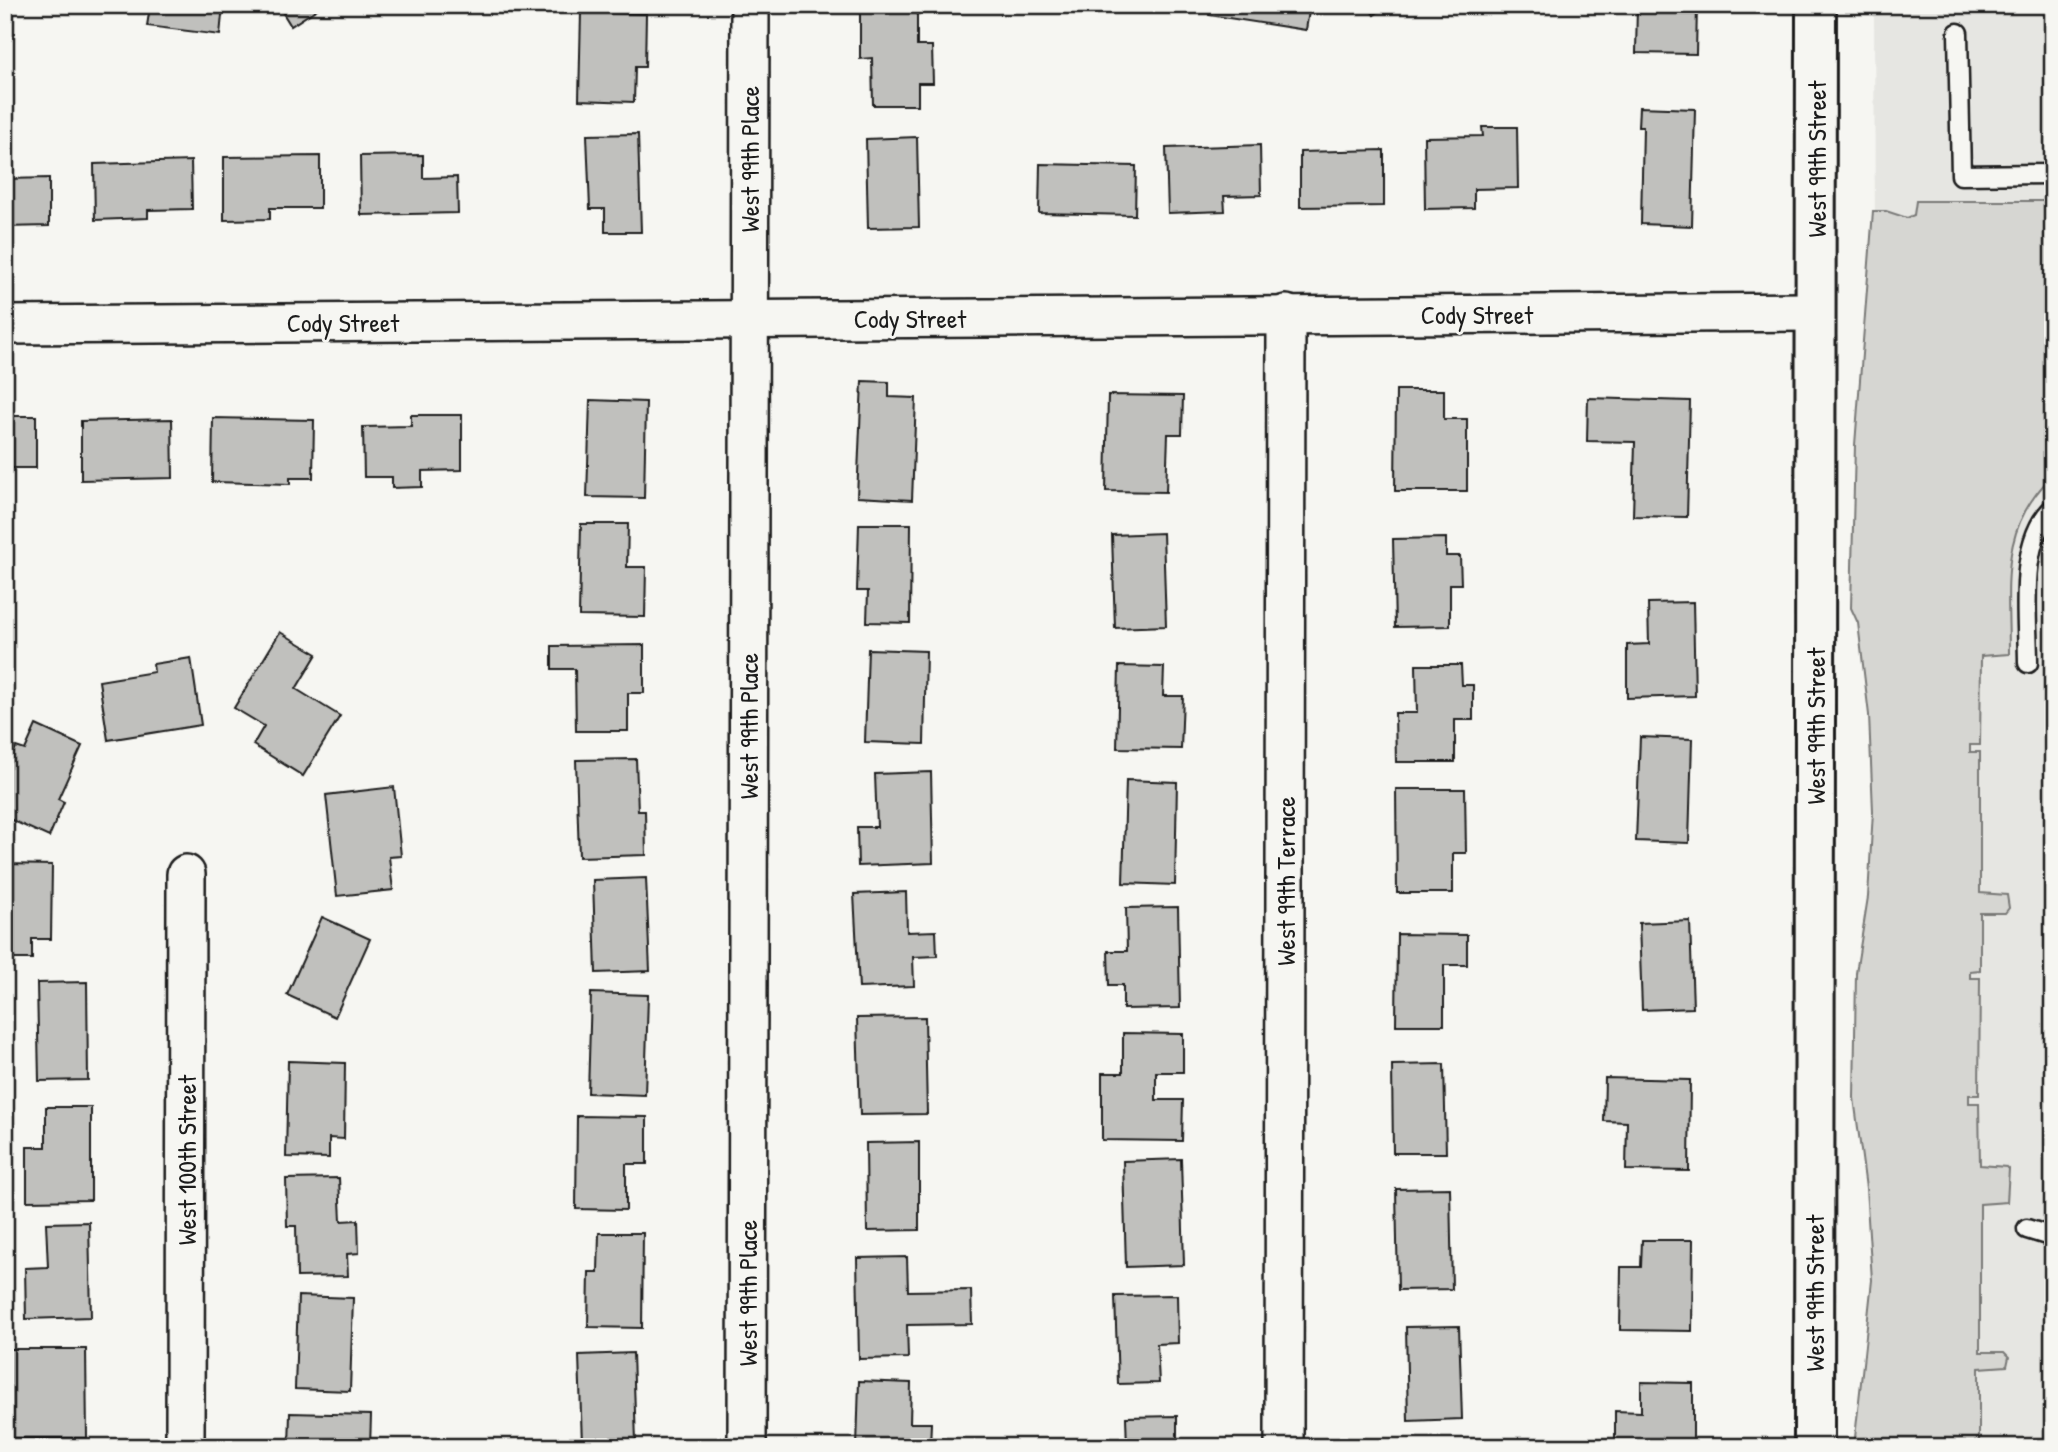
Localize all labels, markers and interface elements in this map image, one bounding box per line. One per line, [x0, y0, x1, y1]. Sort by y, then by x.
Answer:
street label: West 99th Street [1799, 80, 1834, 237]
street label: West 99th Place [732, 86, 767, 232]
street label: Cody Street [1421, 297, 1534, 332]
street label: Cody Street [854, 301, 967, 336]
street label: Cody Street [287, 305, 400, 340]
street label: West 99th Street [1798, 647, 1833, 804]
street label: West 99th Place [731, 653, 766, 799]
street label: West 99th Terrace [1268, 796, 1303, 966]
street label: West 100th Street [169, 1074, 204, 1245]
street label: West 99th Street [1797, 1214, 1832, 1371]
street label: West 99th Place [730, 1220, 765, 1366]

